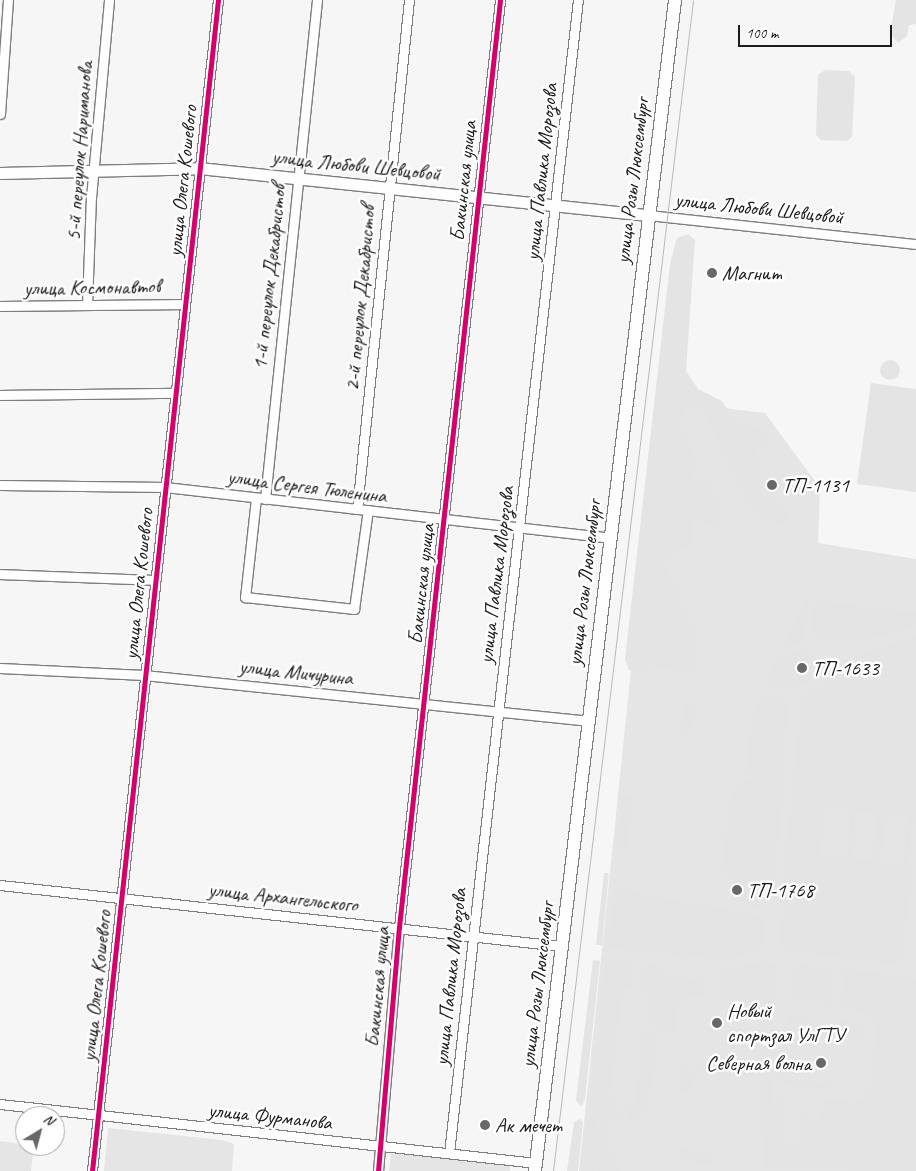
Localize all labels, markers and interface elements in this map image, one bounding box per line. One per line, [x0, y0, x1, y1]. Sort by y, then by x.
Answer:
scale bar [741, 15, 895, 47]
text: 100 m [746, 24, 778, 43]
street label: 5-й переулок Нариманова [60, 59, 98, 243]
street label: улица Павлика Морозова [519, 82, 563, 262]
street label: улица Розы Люксембург [609, 97, 655, 265]
street label: улица Олега Кошевого [162, 104, 202, 258]
street label: Бакинская улица [444, 119, 482, 243]
street label: улица Любови Шевцовой [271, 144, 441, 186]
street label: 1-й переулок Декабристов [247, 183, 291, 371]
street label: улица Любови Шевцовой [674, 187, 844, 229]
street label: 2-й переулок Декабристов [339, 204, 381, 392]
place label: Магнит [722, 260, 782, 286]
marker: Магнит [706, 267, 718, 279]
street label: улица Космонавтов [22, 273, 162, 301]
street label: улица Сергея Тюленина [226, 464, 388, 508]
place label: ТП-1131 [782, 472, 849, 498]
marker: ТП-1131 [766, 479, 778, 491]
street label: улица Павлика Морозова [473, 485, 519, 665]
street label: улица Розы Люксембург [561, 499, 607, 667]
street label: улица Олега Кошевого [118, 507, 158, 661]
street label: Бакинская улица [402, 522, 440, 646]
street label: улица Мичурина [238, 653, 354, 691]
place label: ТП-1633 [812, 655, 879, 681]
marker: ТП-1633 [796, 662, 808, 674]
street label: улица Архангельского [207, 877, 359, 917]
place label: ТП-1768 [747, 877, 814, 903]
marker: ТП-1768 [731, 884, 743, 896]
street label: улица Павлика Морозова [428, 887, 472, 1067]
street label: улица Розы Люксембург [514, 901, 560, 1069]
street label: улица Олега Кошевого [76, 909, 116, 1063]
street label: Бакинская улица [359, 925, 395, 1049]
place label: Новый спортзал УлГТУ [727, 998, 844, 1048]
marker: Новый спортзал УлГТУ [711, 1017, 723, 1029]
place label: Северная волна [707, 1050, 811, 1076]
marker: Северная волна [815, 1057, 827, 1069]
street label: улица Фурманова [206, 1097, 334, 1135]
north arrow [15, 1106, 65, 1156]
text: N [40, 1110, 57, 1129]
place label: Ак мечет [495, 1112, 562, 1138]
marker: Ак мечет [479, 1119, 491, 1131]

